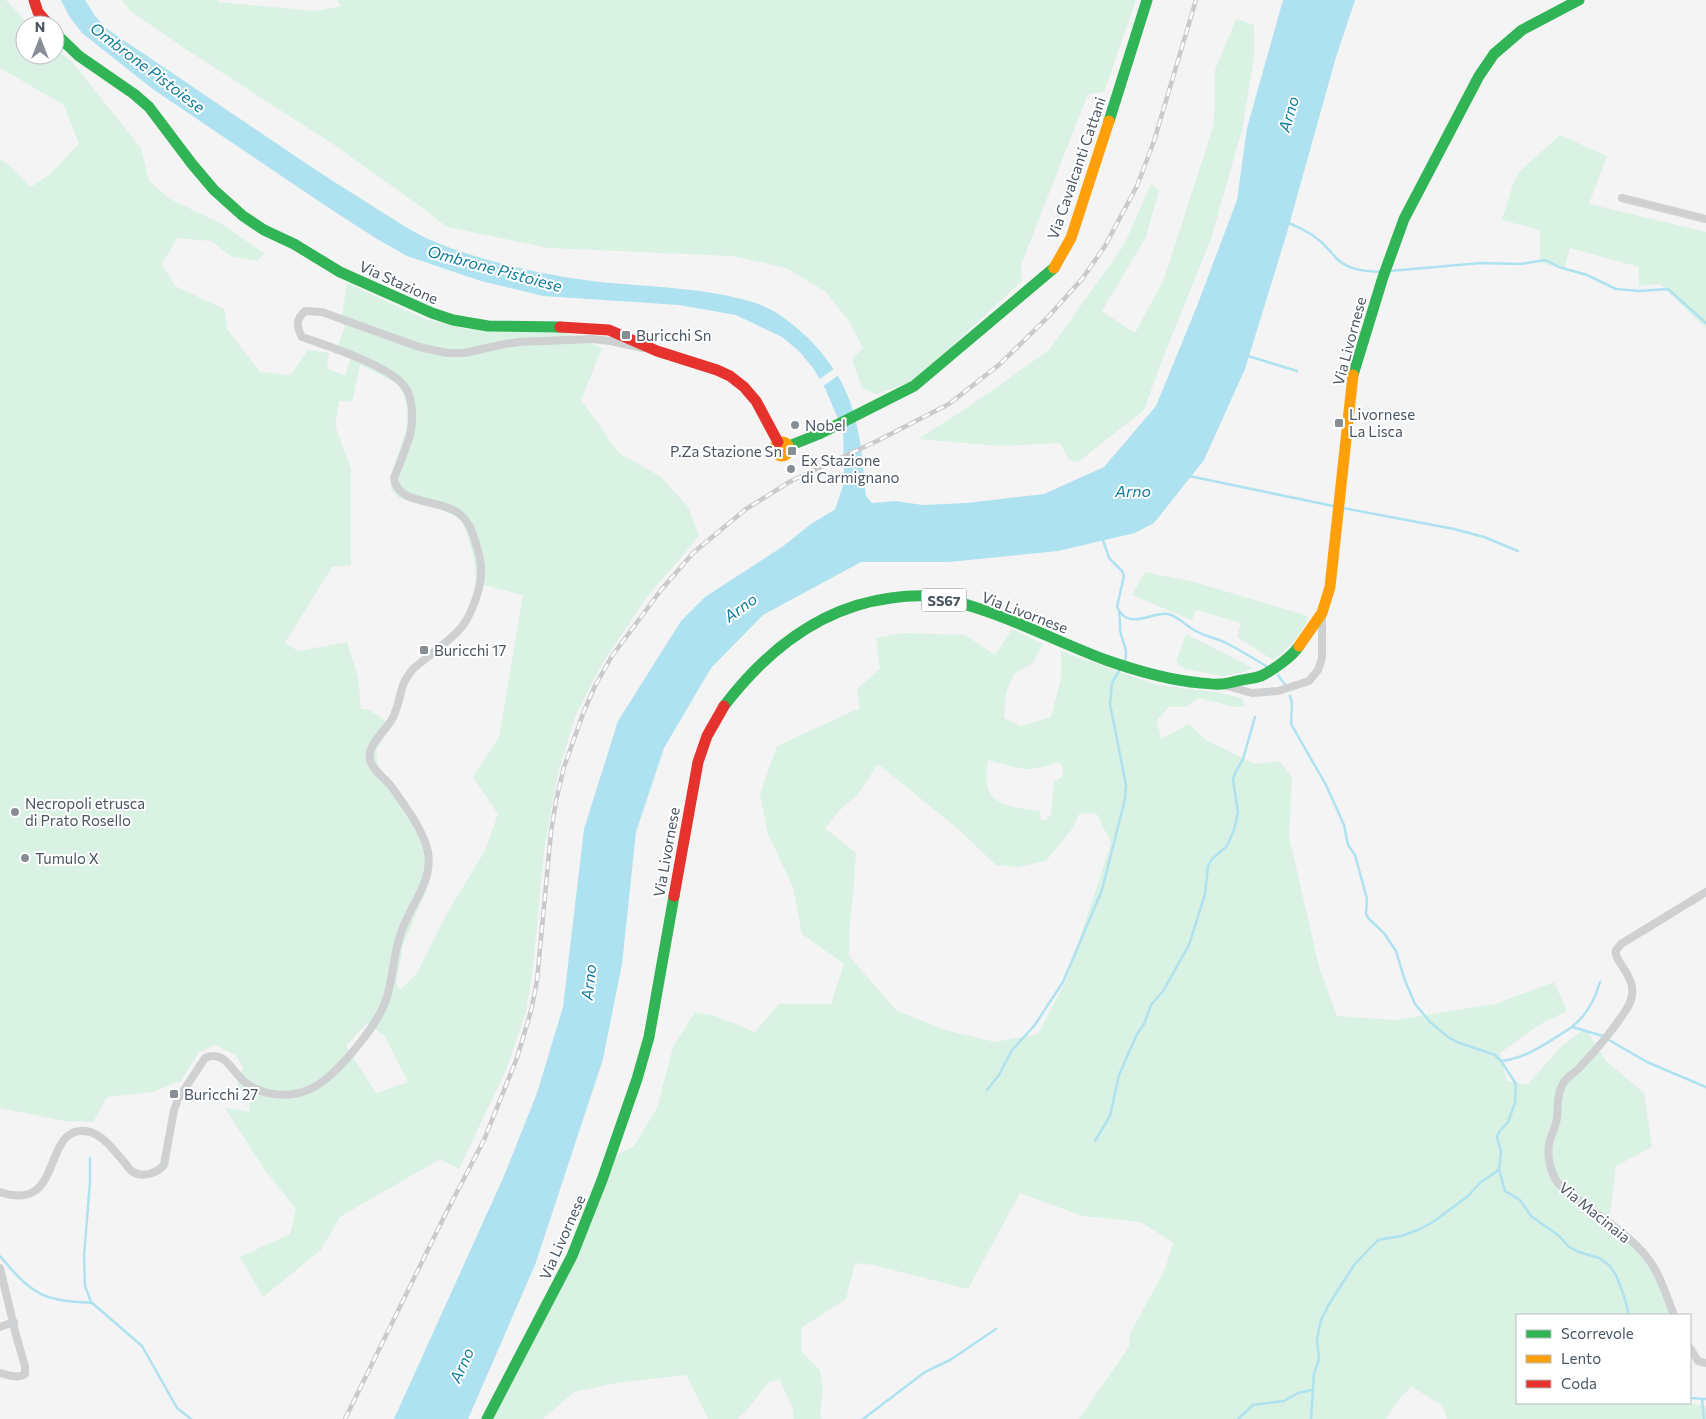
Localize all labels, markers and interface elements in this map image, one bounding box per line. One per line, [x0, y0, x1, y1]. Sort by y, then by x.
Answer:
north arrow [15, 15, 65, 65]
text: N [35, 18, 45, 35]
water label: Ombrone Pistoiese [87, 18, 209, 117]
street label: Via Cavalcanti Cattani [1043, 94, 1109, 242]
water label: Arno [1274, 94, 1302, 135]
water label: Ombrone Pistoiese [426, 241, 565, 295]
street label: Via Stazione [357, 257, 441, 307]
street label: Via Livornese [1329, 295, 1369, 387]
place label: Buricchi Sn [636, 326, 711, 344]
marker: Buricchi Sn [620, 329, 632, 341]
place label: Livornese La Lisca [1349, 405, 1415, 440]
place label: Nobel [805, 416, 846, 434]
marker: Livornese La Lisca [1333, 417, 1345, 429]
marker: Nobel [789, 419, 801, 431]
place label: P.Za Stazione Sn [670, 442, 782, 460]
marker: P.Za Stazione Sn [786, 445, 798, 457]
place label: Ex Stazione di Carmignano [801, 451, 900, 486]
marker: Ex Stazione di Carmignano [785, 463, 797, 475]
water label: Arno [1114, 481, 1151, 500]
street label: Via Livornese [979, 587, 1071, 637]
road number: SS67 [922, 588, 966, 612]
water label: Arno [719, 589, 760, 626]
place label: Buricchi 17 [434, 641, 506, 659]
marker: Buricchi 17 [418, 644, 430, 656]
place label: Necropoli etrusca di Prato Rosello [25, 794, 145, 829]
marker: Necropoli etrusca di Prato Rosello [9, 806, 21, 818]
street label: Via Livornese [649, 806, 683, 898]
place label: Tumulo X [35, 849, 99, 867]
marker: Tumulo X [19, 852, 31, 864]
water label: Arno [577, 963, 599, 1002]
place label: Buricchi 27 [184, 1085, 258, 1103]
marker: Buricchi 27 [168, 1088, 180, 1100]
street label: Via Macinaia [1556, 1178, 1634, 1246]
street label: Via Livornese [535, 1192, 589, 1282]
legend [1516, 1314, 1691, 1404]
text: Scorrevole [1561, 1324, 1634, 1342]
water label: Arno [445, 1345, 477, 1386]
text: Lento [1561, 1349, 1601, 1367]
text: Coda [1561, 1374, 1597, 1392]

